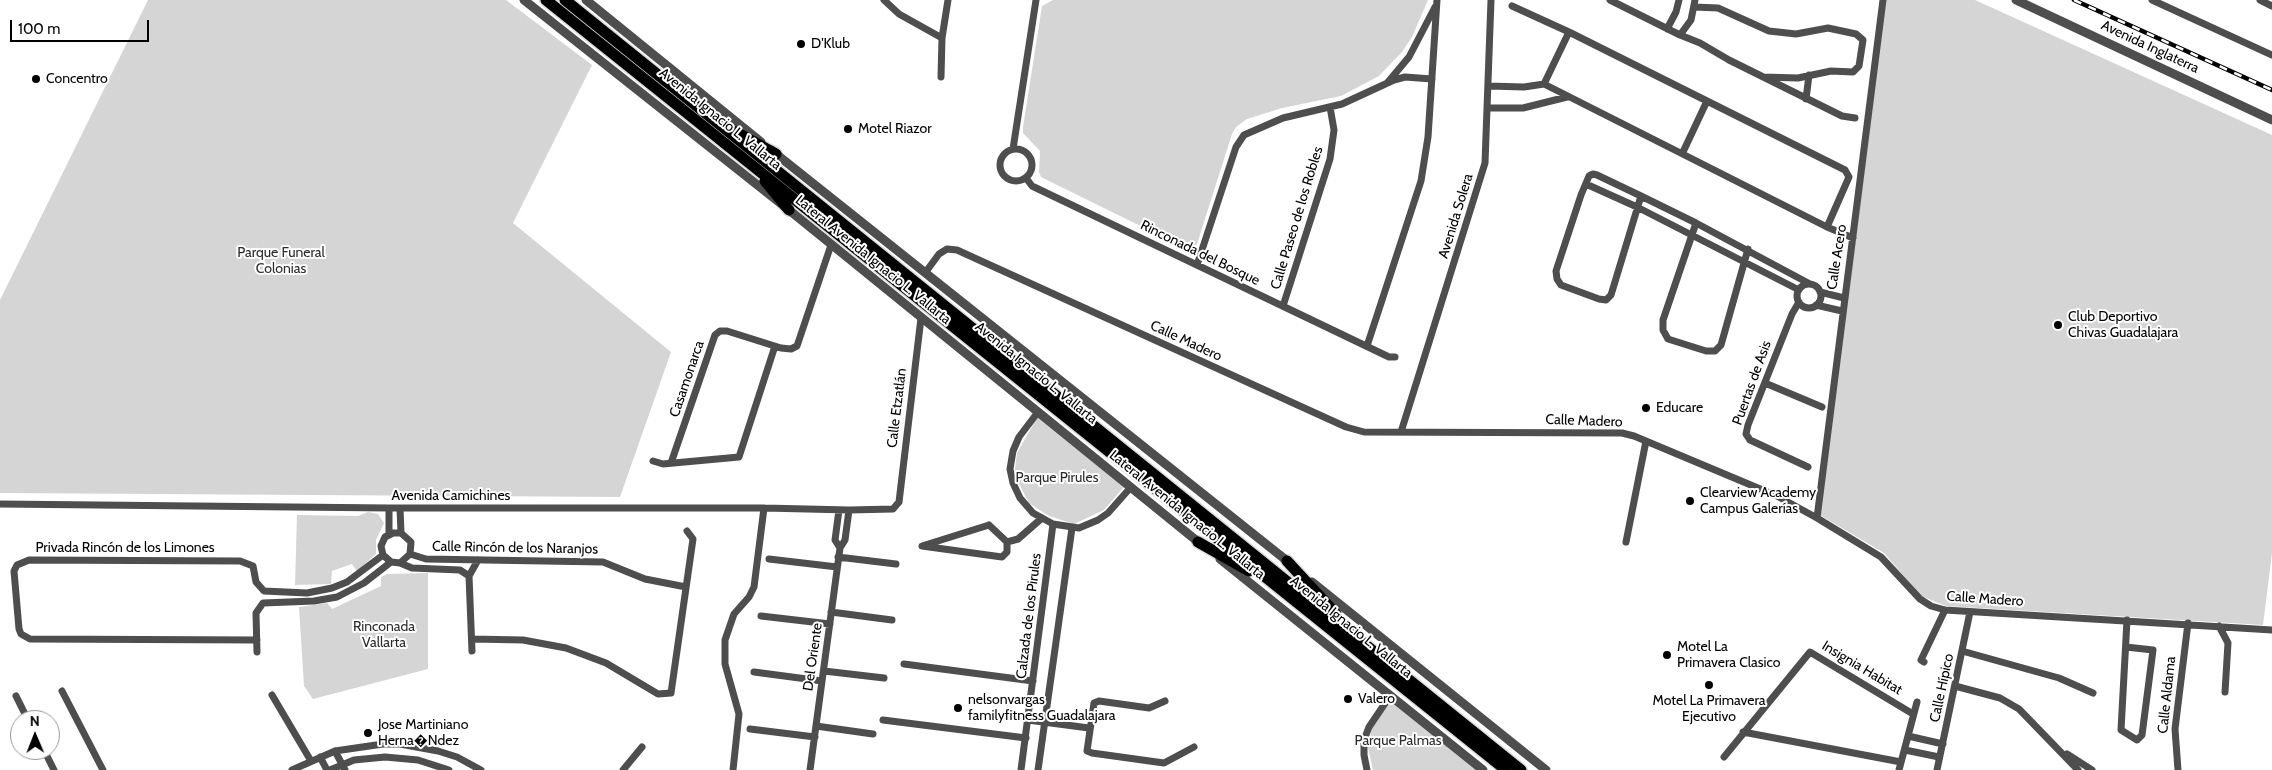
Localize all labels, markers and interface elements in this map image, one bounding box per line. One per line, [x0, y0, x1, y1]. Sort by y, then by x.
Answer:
scale bar [12, 10, 151, 42]
street label: Avenida Inglaterra [2098, 17, 2202, 77]
text: 100 m [18, 20, 60, 38]
place label: D'Klub [811, 36, 850, 52]
marker: D'Klub [795, 38, 807, 50]
street label: Avenida Ignacio L. Vallarta [655, 64, 785, 174]
place label: Concentro [46, 71, 108, 87]
marker: Concentro [30, 73, 42, 85]
place label: Motel Riazor [858, 121, 932, 137]
marker: Motel Riazor [842, 123, 854, 135]
street label: Calle Paseo de los Robles [1267, 145, 1327, 291]
street label: Avenida Solera [1435, 172, 1477, 260]
street label: Lateral Avenida Ignacio L. Vallarta [792, 192, 954, 328]
street label: Rinconada del Bosque [1138, 217, 1262, 289]
street label: Calle Acero [1824, 223, 1850, 291]
park label: Parque Funeral Colonias [237, 245, 325, 278]
place label: Club Deportivo Chivas Guadalajara [2068, 309, 2178, 342]
street label: Calle Madero [1148, 317, 1224, 365]
street label: Avenida Ignacio L. Vallarta [971, 318, 1101, 428]
marker: Club Deportivo Chivas Guadalajara [2052, 319, 2064, 331]
street label: Casamonarca [666, 339, 708, 419]
street label: Puertas de Asis [1729, 339, 1775, 427]
street label: Calle Etzatlán [884, 367, 910, 449]
place label: Educare [1656, 400, 1703, 416]
marker: Educare [1640, 402, 1652, 414]
street label: Calle Madero [1545, 411, 1623, 431]
street label: Lateral Avenida Ignacio L. Vallarta [1106, 447, 1268, 583]
park label: Parque Pirules [1015, 470, 1099, 486]
place label: Clearview Academy Campus Galerías [1700, 485, 1816, 518]
street label: Avenida Camichines [392, 488, 510, 504]
marker: Clearview Academy Campus Galerías [1684, 495, 1696, 507]
street label: Calle Rincón de los Naranjos [432, 538, 598, 558]
street label: Privada Rincón de los Limones [35, 540, 215, 556]
street label: Calzada de los Pirules [1013, 552, 1045, 680]
street label: Avenida Ignacio L. Vallarta [1286, 572, 1416, 682]
street label: Calle Madero [1946, 588, 2024, 610]
park label: Rinconada Vallarta [353, 619, 415, 652]
street label: Del Oriente [800, 622, 826, 692]
street label: Insignia Habitat [1819, 637, 1905, 699]
place label: Motel La Primavera Clasico [1677, 639, 1781, 672]
marker: Motel La Primavera Clasico [1661, 649, 1673, 661]
street label: Calle Hípico [1927, 652, 1957, 724]
street label: Calle Aldama [2155, 656, 2179, 734]
marker: Motel La Primavera Ejecutivo [1703, 679, 1715, 691]
place label: Valero [1358, 691, 1395, 707]
place label: nelsonvargas familyfitness Guadalajara [968, 692, 1115, 724]
marker: Valero [1342, 693, 1354, 705]
place label: Motel La Primavera Ejecutivo [1653, 693, 1765, 726]
marker: nelsonvargas familyfitness Guadalajara [952, 702, 964, 714]
north arrow [10, 710, 60, 760]
text: N [30, 712, 40, 730]
place label: Jose Martiniano Herna�Ndez [378, 717, 468, 750]
marker: Jose Martiniano Herna�Ndez [362, 727, 374, 739]
park label: Parque Palmas [1355, 733, 1441, 749]

